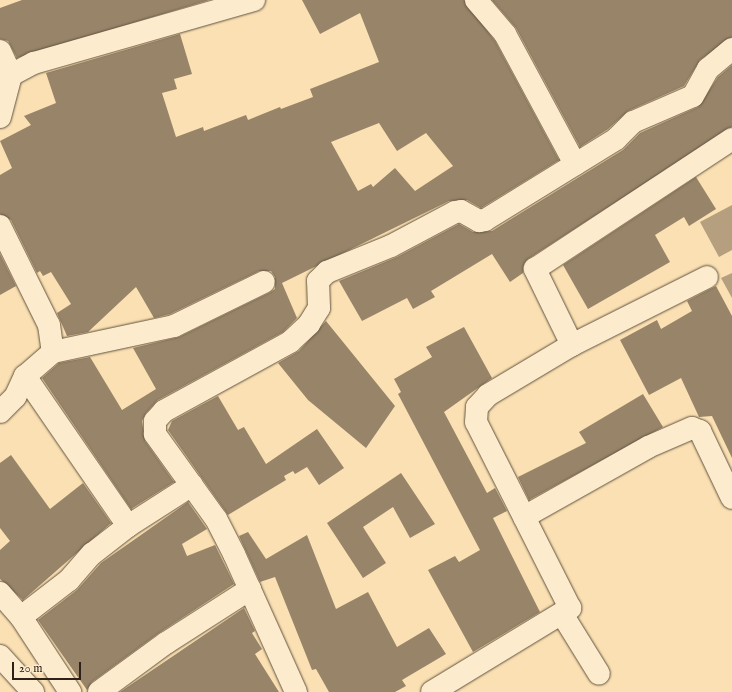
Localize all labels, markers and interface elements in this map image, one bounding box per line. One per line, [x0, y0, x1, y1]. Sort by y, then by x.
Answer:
scale bar [14, 654, 83, 680]
text: 20 m [19, 661, 42, 676]

